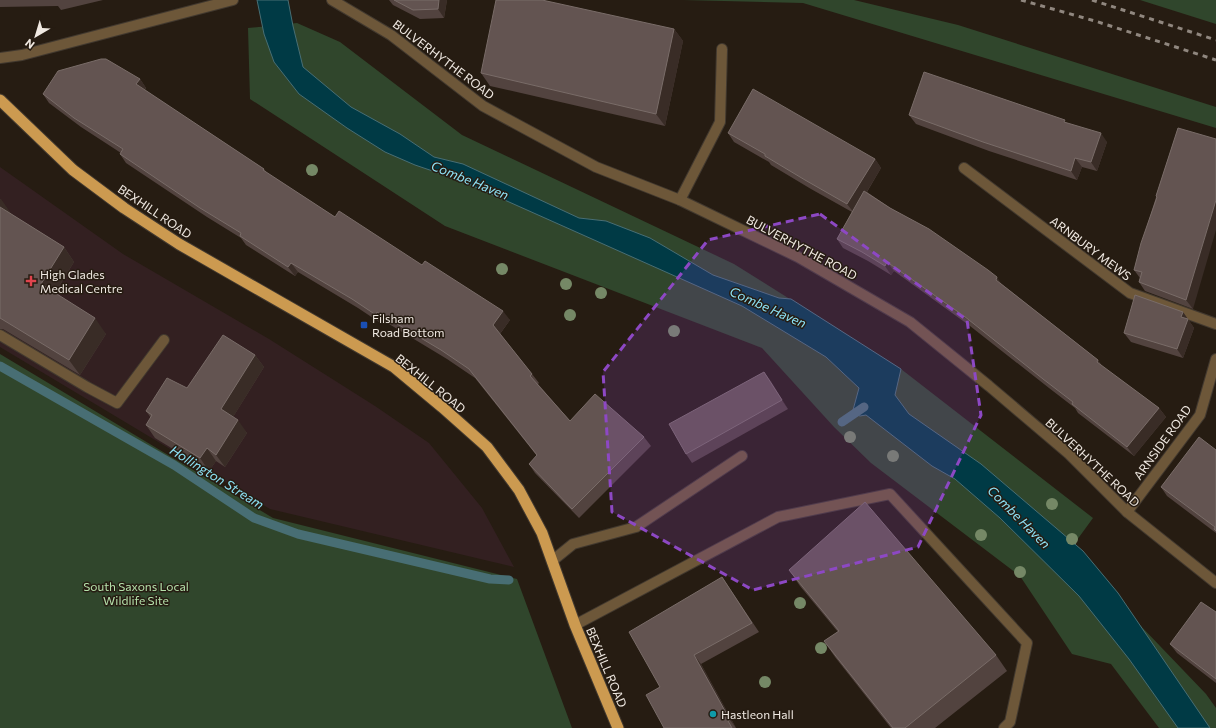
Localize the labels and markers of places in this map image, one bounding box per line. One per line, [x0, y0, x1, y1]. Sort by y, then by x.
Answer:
place label: High Glades Medical Centre [40, 267, 123, 295]
marker: High Glades Medical Centre [25, 275, 37, 287]
place label: Filsham Road Bottom [372, 311, 445, 339]
marker: Filsham Road Bottom [359, 320, 369, 330]
place label: Hastleon Hall [721, 707, 794, 721]
marker: Hastleon Hall [708, 709, 718, 719]

